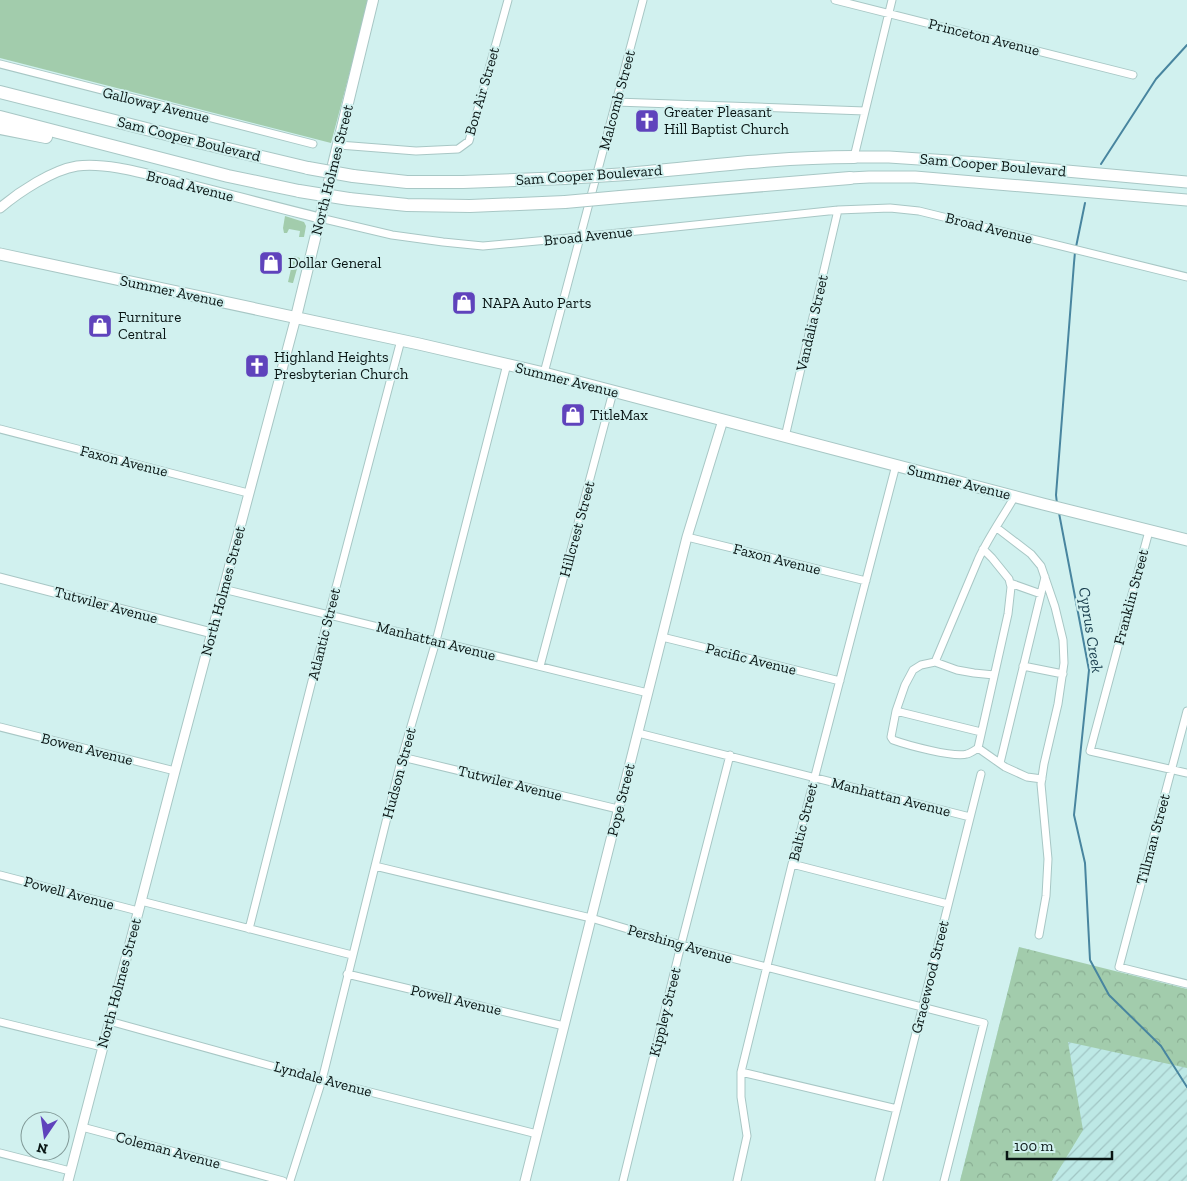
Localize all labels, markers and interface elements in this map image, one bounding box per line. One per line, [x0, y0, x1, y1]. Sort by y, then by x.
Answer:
street label: Princeton Avenue [927, 14, 1041, 60]
street label: Bon Air Street [461, 44, 503, 137]
street label: Malcomb Street [595, 48, 639, 152]
street label: Galloway Avenue [101, 83, 211, 127]
street label: North Holmes Street [307, 102, 357, 237]
place label: Greater Pleasant Hill Baptist Church [664, 103, 790, 138]
church icon: Greater Pleasant Hill Baptist Church [634, 108, 660, 134]
street label: Sam Cooper Boulevard [116, 113, 263, 166]
street label: Sam Cooper Boulevard [919, 150, 1068, 180]
street label: Sam Cooper Boulevard [515, 161, 664, 189]
street label: Broad Avenue [145, 166, 235, 206]
street label: Broad Avenue [944, 208, 1034, 248]
street label: Broad Avenue [543, 222, 633, 250]
shop icon: Dollar General [258, 250, 284, 276]
place label: Dollar General [288, 254, 382, 272]
street label: Summer Avenue [118, 271, 226, 311]
street label: Vandalia Street [792, 273, 832, 374]
shop icon: NAPA Auto Parts [451, 290, 477, 316]
place label: NAPA Auto Parts [482, 294, 591, 312]
place label: Furniture Central [118, 308, 181, 343]
shop icon: Furniture Central [87, 313, 113, 339]
place label: Highland Heights Presbyterian Church [274, 348, 409, 383]
church icon: Highland Heights Presbyterian Church [244, 353, 270, 379]
street label: Summer Avenue [513, 358, 621, 402]
shop icon: TitleMax [560, 402, 586, 428]
place label: TitleMax [590, 406, 648, 424]
street label: Faxon Avenue [78, 441, 170, 481]
street label: Summer Avenue [905, 460, 1013, 504]
street label: Hillcrest Street [556, 479, 599, 579]
street label: North Holmes Street [197, 523, 249, 658]
street label: Faxon Avenue [731, 539, 823, 579]
street label: Franklin Street [1110, 547, 1152, 647]
street label: Tutwiler Avenue [52, 583, 160, 627]
street label: Atlantic Street [304, 586, 344, 682]
water label: Cyprus Creek [1075, 586, 1107, 674]
street label: Manhattan Avenue [375, 618, 497, 664]
street label: Pacific Avenue [704, 639, 798, 679]
street label: Hudson Street [378, 725, 420, 820]
street label: Bowen Avenue [39, 729, 135, 769]
street label: Tutwiler Avenue [456, 761, 564, 805]
street label: Pope Street [603, 761, 639, 838]
street label: Manhattan Avenue [830, 774, 952, 820]
street label: Baltic Street [785, 781, 822, 863]
street label: Tillman Street [1132, 791, 1174, 886]
street label: Powell Avenue [22, 872, 116, 914]
street label: North Holmes Street [93, 915, 145, 1050]
street label: Gracewood Street [907, 918, 953, 1035]
street label: Pershing Avenue [626, 920, 734, 968]
street label: Kippley Street [645, 965, 685, 1058]
street label: Powell Avenue [409, 981, 503, 1019]
street label: Lyndale Avenue [272, 1057, 374, 1101]
north arrow [20, 1111, 70, 1161]
street label: Coleman Avenue [114, 1127, 222, 1173]
scale bar [1007, 1128, 1112, 1160]
text: 100 m [1014, 1137, 1053, 1155]
text: N [35, 1139, 49, 1158]

